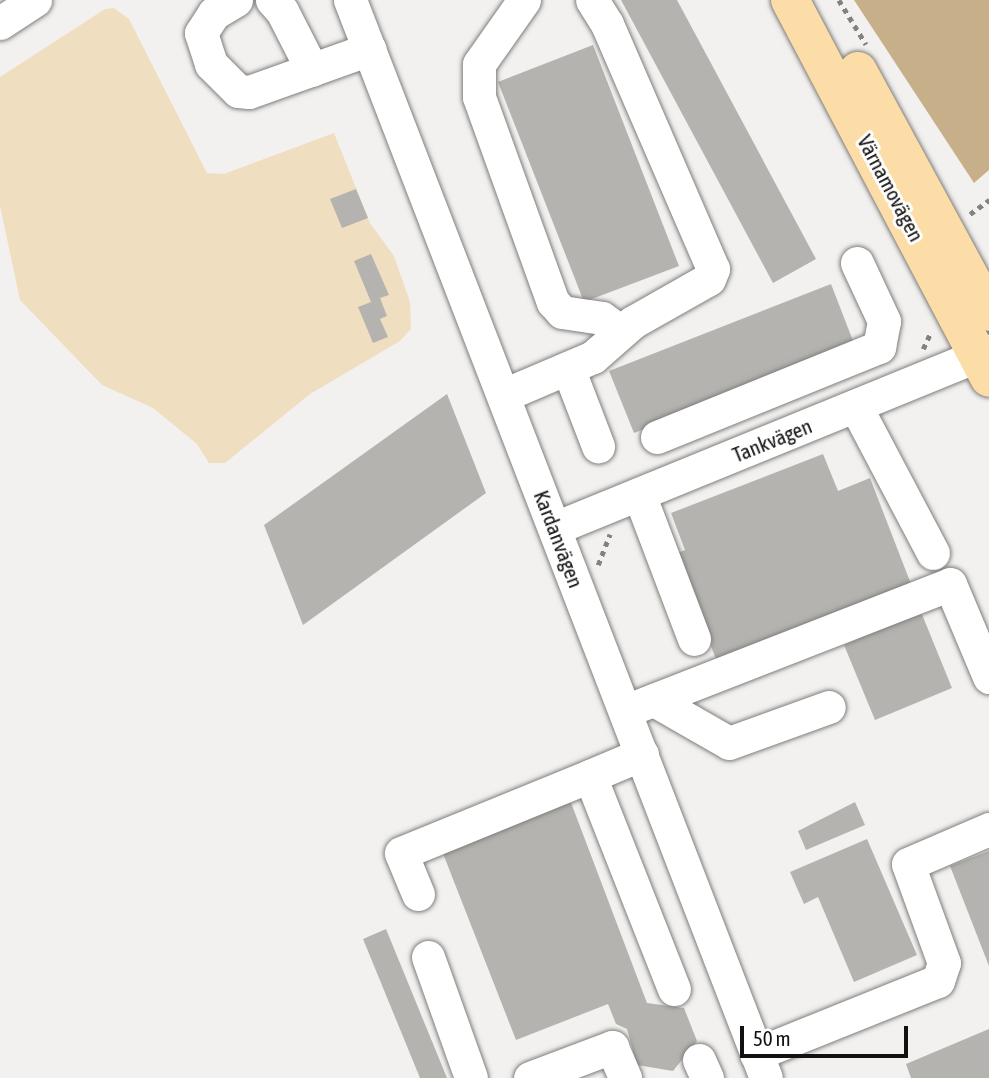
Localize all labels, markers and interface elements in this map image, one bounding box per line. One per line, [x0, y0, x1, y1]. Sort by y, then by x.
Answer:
street label: Värnamovägen [852, 130, 930, 246]
street label: Tankvägen [729, 413, 815, 467]
street label: Kardanvägen [529, 487, 589, 591]
scale bar [744, 1012, 912, 1056]
text: 50 m [753, 1026, 791, 1050]

